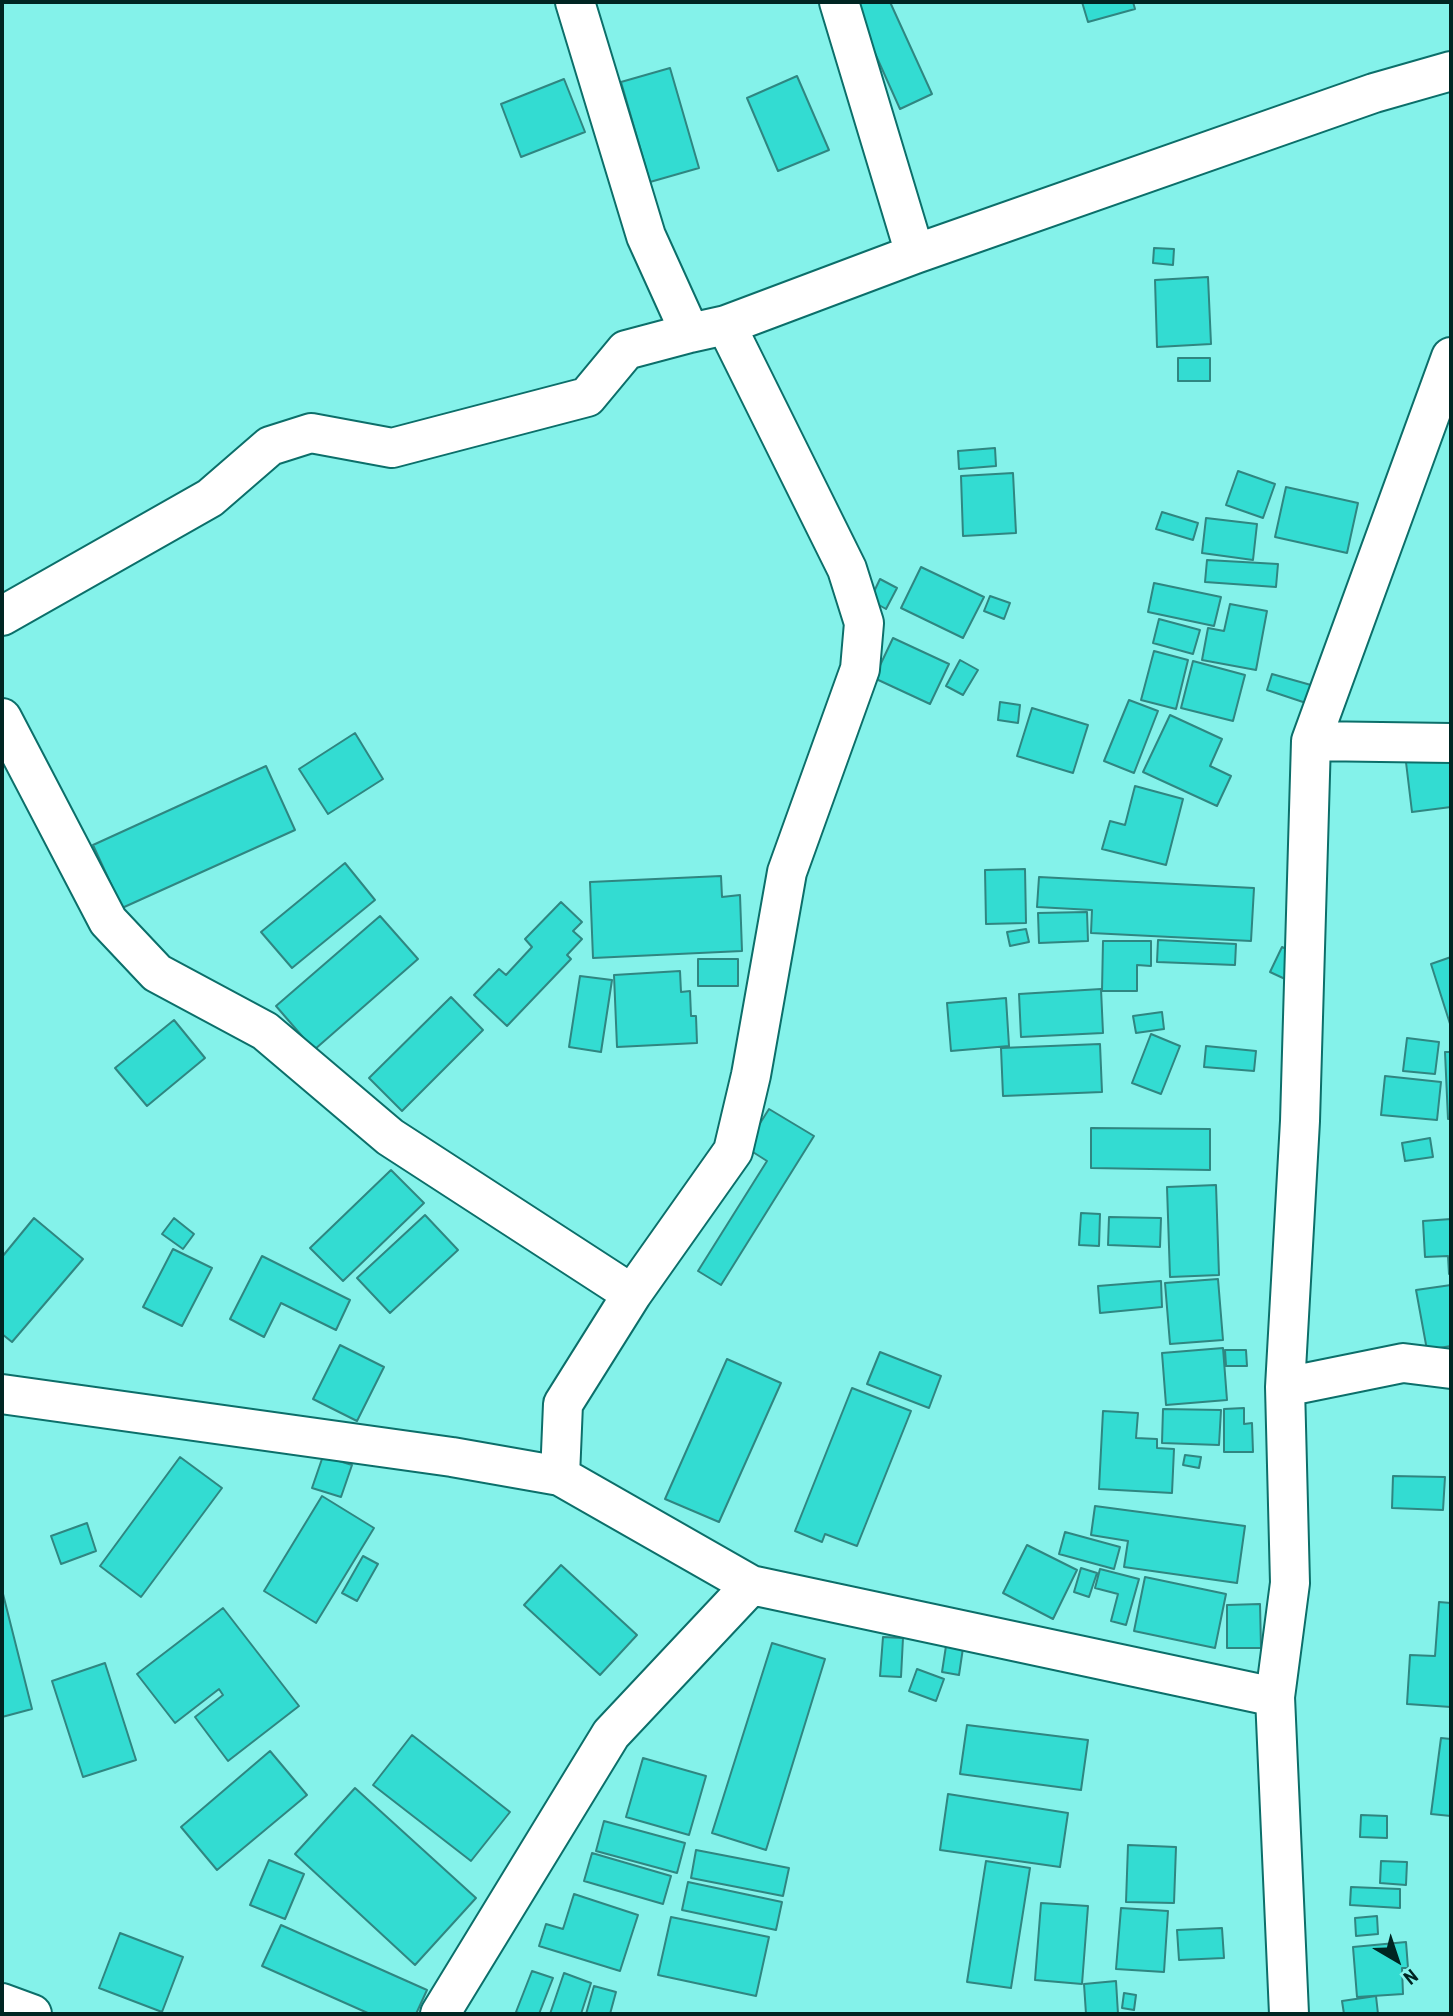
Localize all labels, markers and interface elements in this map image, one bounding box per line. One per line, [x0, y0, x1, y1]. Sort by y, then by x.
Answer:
north arrow [1362, 1925, 1432, 1995]
text: N [1399, 1964, 1422, 1989]

